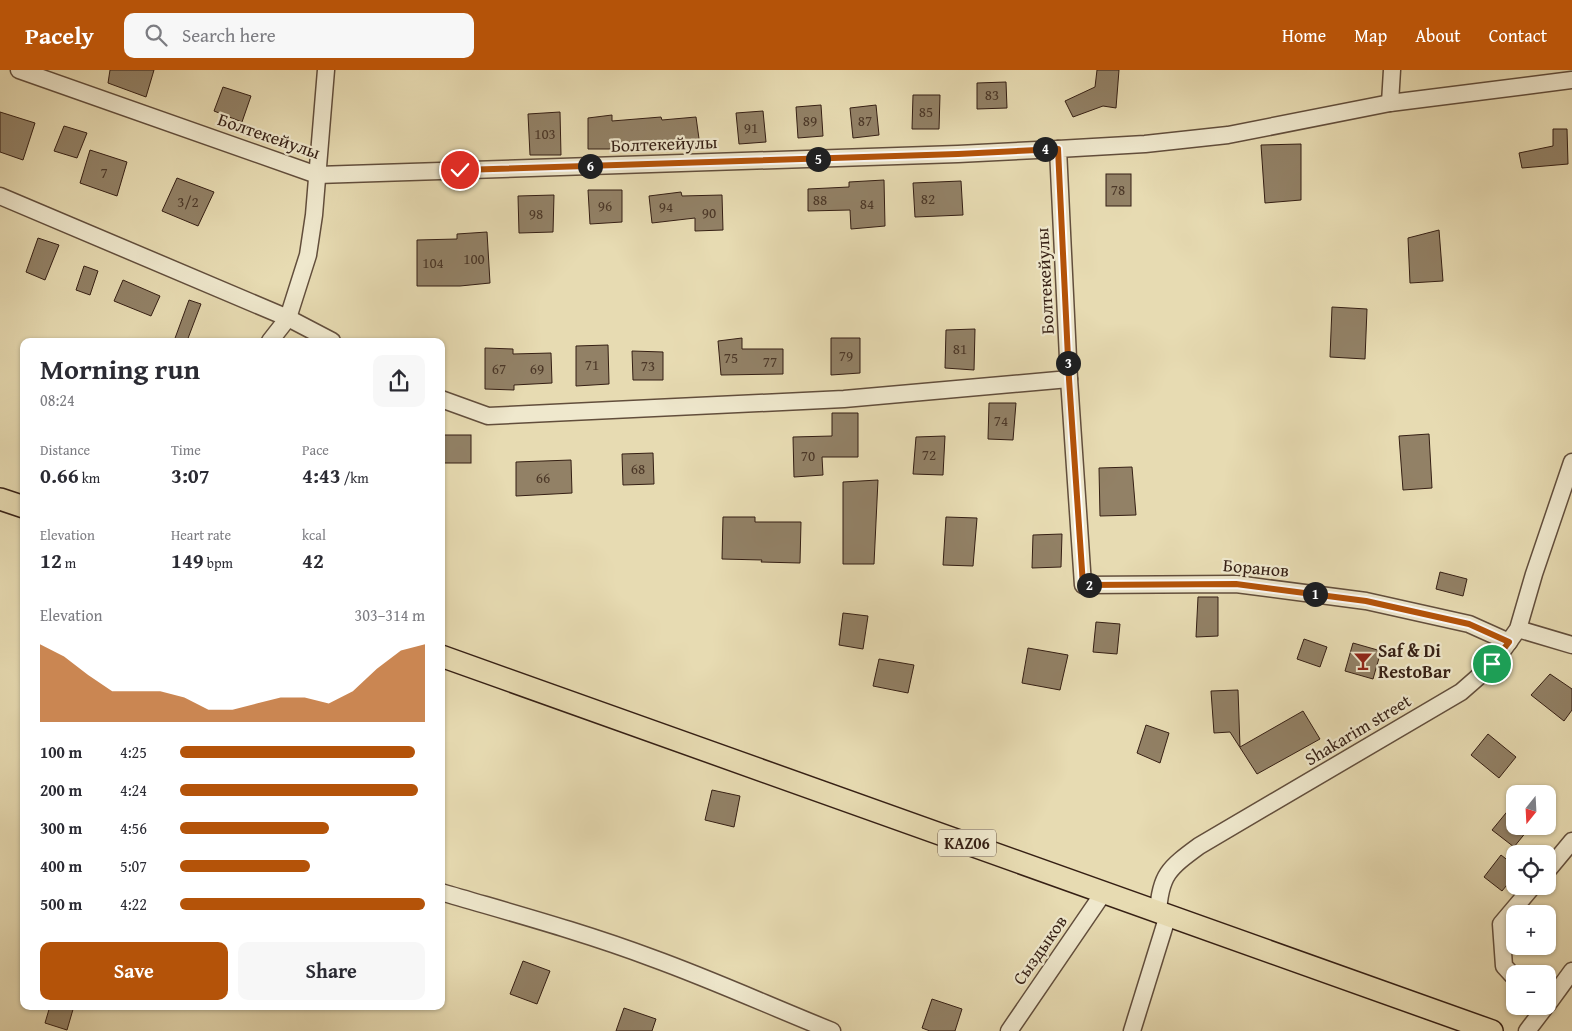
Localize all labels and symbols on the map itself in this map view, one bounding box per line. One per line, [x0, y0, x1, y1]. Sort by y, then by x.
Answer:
house number: 83 [985, 84, 999, 105]
house number: 85 [919, 101, 933, 122]
street label: Болтекейулы [214, 105, 324, 166]
house number: 89 [803, 110, 817, 131]
house number: 87 [858, 110, 872, 131]
house number: 91 [744, 117, 758, 138]
house number: 103 [534, 123, 556, 144]
street label: Болтекейулы [610, 128, 718, 159]
pin: 4 [1032, 136, 1058, 162]
pin: 5 [806, 146, 830, 172]
pin [439, 149, 481, 191]
pin: 6 [578, 154, 602, 178]
house number: 7 [100, 162, 108, 183]
house number: 78 [1111, 179, 1125, 200]
house number: 82 [921, 188, 935, 209]
house number: 88 [813, 189, 827, 210]
house number: 3/2 [177, 191, 199, 212]
house number: 84 [860, 193, 874, 214]
house number: 96 [598, 195, 612, 216]
house number: 94 [659, 196, 673, 217]
house number: 90 [702, 202, 716, 223]
house number: 98 [529, 203, 543, 224]
street label: Болтекейулы [1028, 227, 1061, 335]
house number: 100 [463, 248, 485, 269]
house number: 104 [422, 252, 444, 273]
house number: 81 [953, 338, 967, 359]
house number: 79 [839, 345, 853, 366]
house number: 75 [724, 347, 738, 368]
pin: 3 [1056, 350, 1080, 376]
house number: 77 [763, 351, 777, 372]
house number: 71 [585, 354, 599, 375]
house number: 73 [641, 355, 655, 376]
house number: 67 [492, 358, 506, 379]
house number: 69 [530, 358, 544, 379]
house number: 74 [994, 410, 1008, 431]
house number: 72 [922, 444, 936, 465]
house number: 70 [801, 445, 815, 466]
house number: 68 [631, 458, 645, 479]
house number: 66 [536, 467, 550, 488]
street label: Боранов [1222, 551, 1290, 584]
pin: 2 [1076, 572, 1102, 598]
pin: 1 [1302, 582, 1328, 606]
place label: Saf & Di RestoBar [1378, 637, 1451, 685]
pin [1471, 643, 1513, 685]
bar icon: Saf & Di RestoBar [1352, 650, 1374, 672]
street label: Shakarim street [1299, 687, 1417, 772]
north arrow [1506, 785, 1556, 835]
road number: KАZ06 [938, 830, 996, 856]
street label: Сыздыков [1006, 909, 1074, 990]

